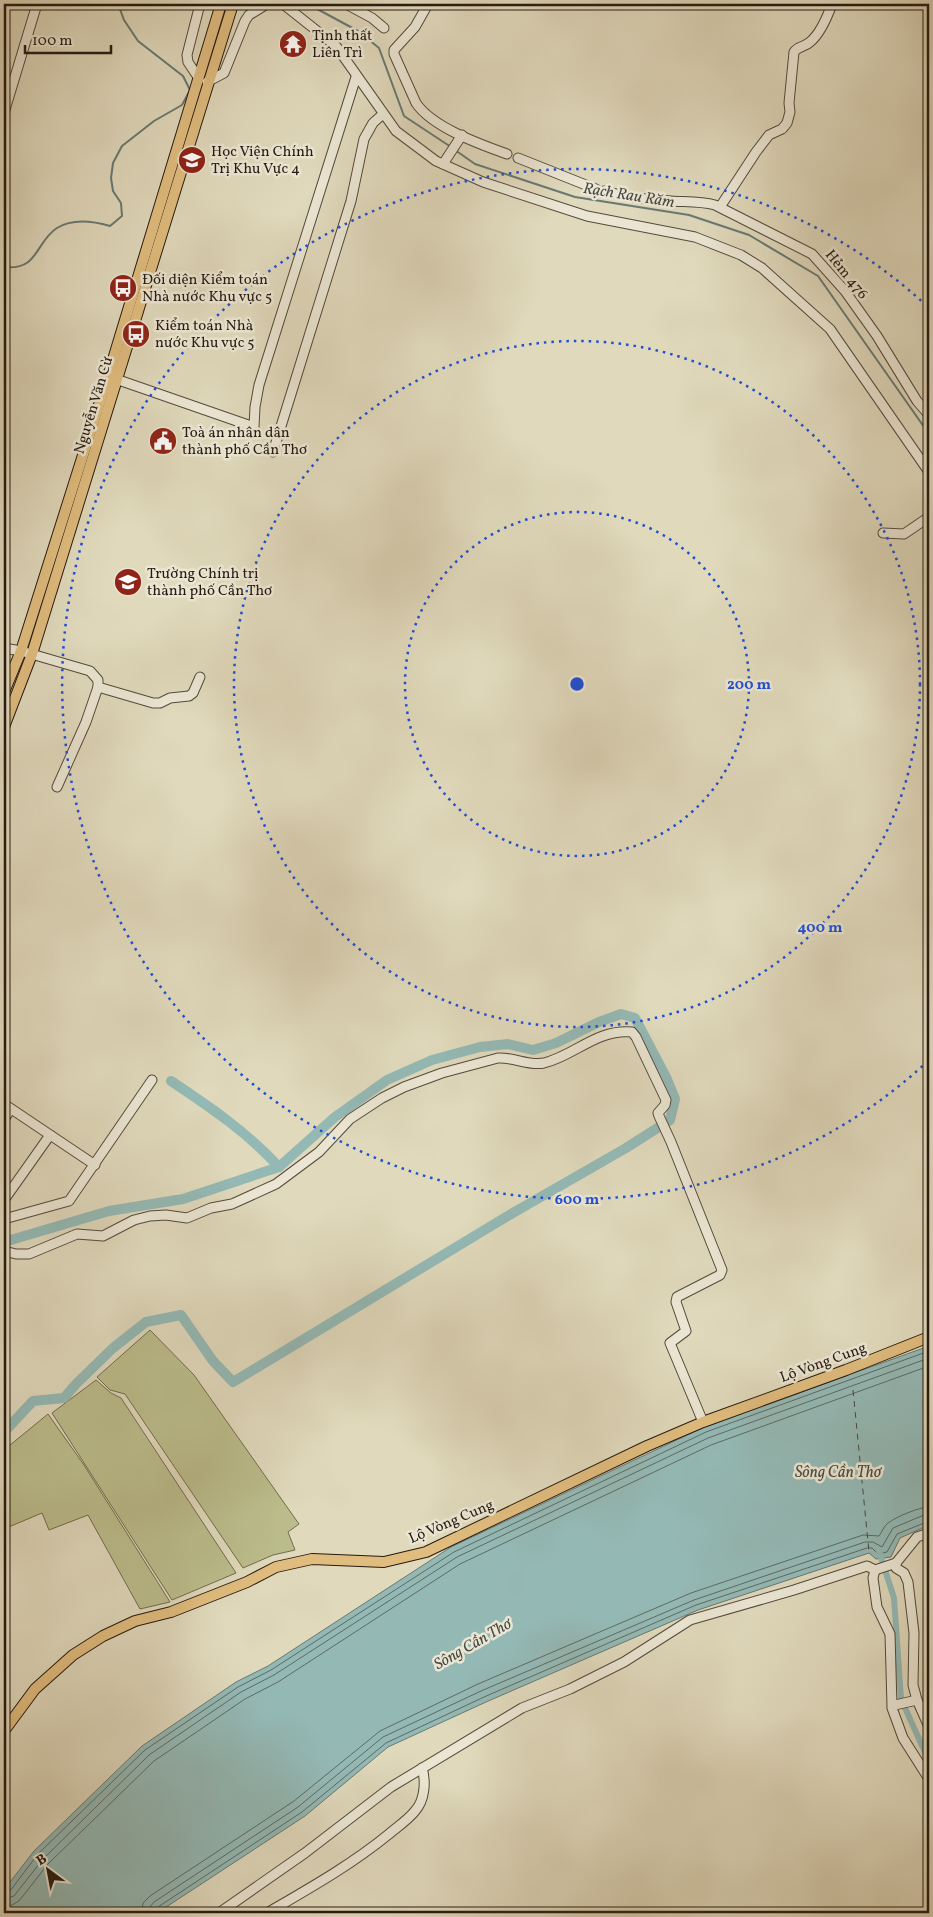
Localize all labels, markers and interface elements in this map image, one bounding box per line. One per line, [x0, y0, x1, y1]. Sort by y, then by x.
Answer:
scale bar [25, 22, 111, 54]
place label: Tịnh thất Liên Trì [312, 26, 372, 64]
temple icon: Tịnh thất Liên Trì [278, 29, 308, 59]
text: 100 m [32, 31, 72, 52]
place label: Học Viện Chính Trị Khu Vực 4 [211, 142, 314, 180]
school or university icon: Học Viện Chính Trị Khu Vực 4 [177, 145, 207, 175]
water label: Rạch Rau Răm [581, 178, 676, 214]
street label: Hẻm 476 [819, 246, 872, 304]
place label: Đối diện Kiểm toán Nhà nước Khu vực 5 [142, 270, 272, 308]
bus stop icon: Đối diện Kiểm toán Nhà nước Khu vực 5 [108, 273, 138, 303]
place label: Kiểm toán Nhà nước Khu vực 5 [155, 316, 255, 354]
bus stop icon: Kiểm toán Nhà nước Khu vực 5 [121, 319, 151, 349]
street label: Nguyễn Văn Cừ [70, 354, 119, 457]
place label: Toà án nhân dân thành phố Cần Thơ [182, 423, 308, 461]
public building icon: Toà án nhân dân thành phố Cần Thơ [148, 426, 178, 456]
place label: Trường Chính trị thành phố Cần Thơ [147, 564, 273, 602]
school or university icon: Trường Chính trị thành phố Cần Thơ [113, 567, 143, 597]
centre of rings [568, 675, 586, 693]
text: 200 m [727, 675, 771, 696]
text: 400 m [798, 918, 843, 939]
text: 600 m [555, 1190, 600, 1211]
street label: Lộ Vòng Cung [777, 1338, 870, 1389]
water label: Sông Cần Thơ [795, 1462, 883, 1484]
street label: Lộ Vòng Cung [406, 1495, 498, 1550]
water label: Sông Cần Thơ [430, 1613, 517, 1676]
north arrow [22, 1844, 72, 1894]
text: B [33, 1850, 51, 1871]

